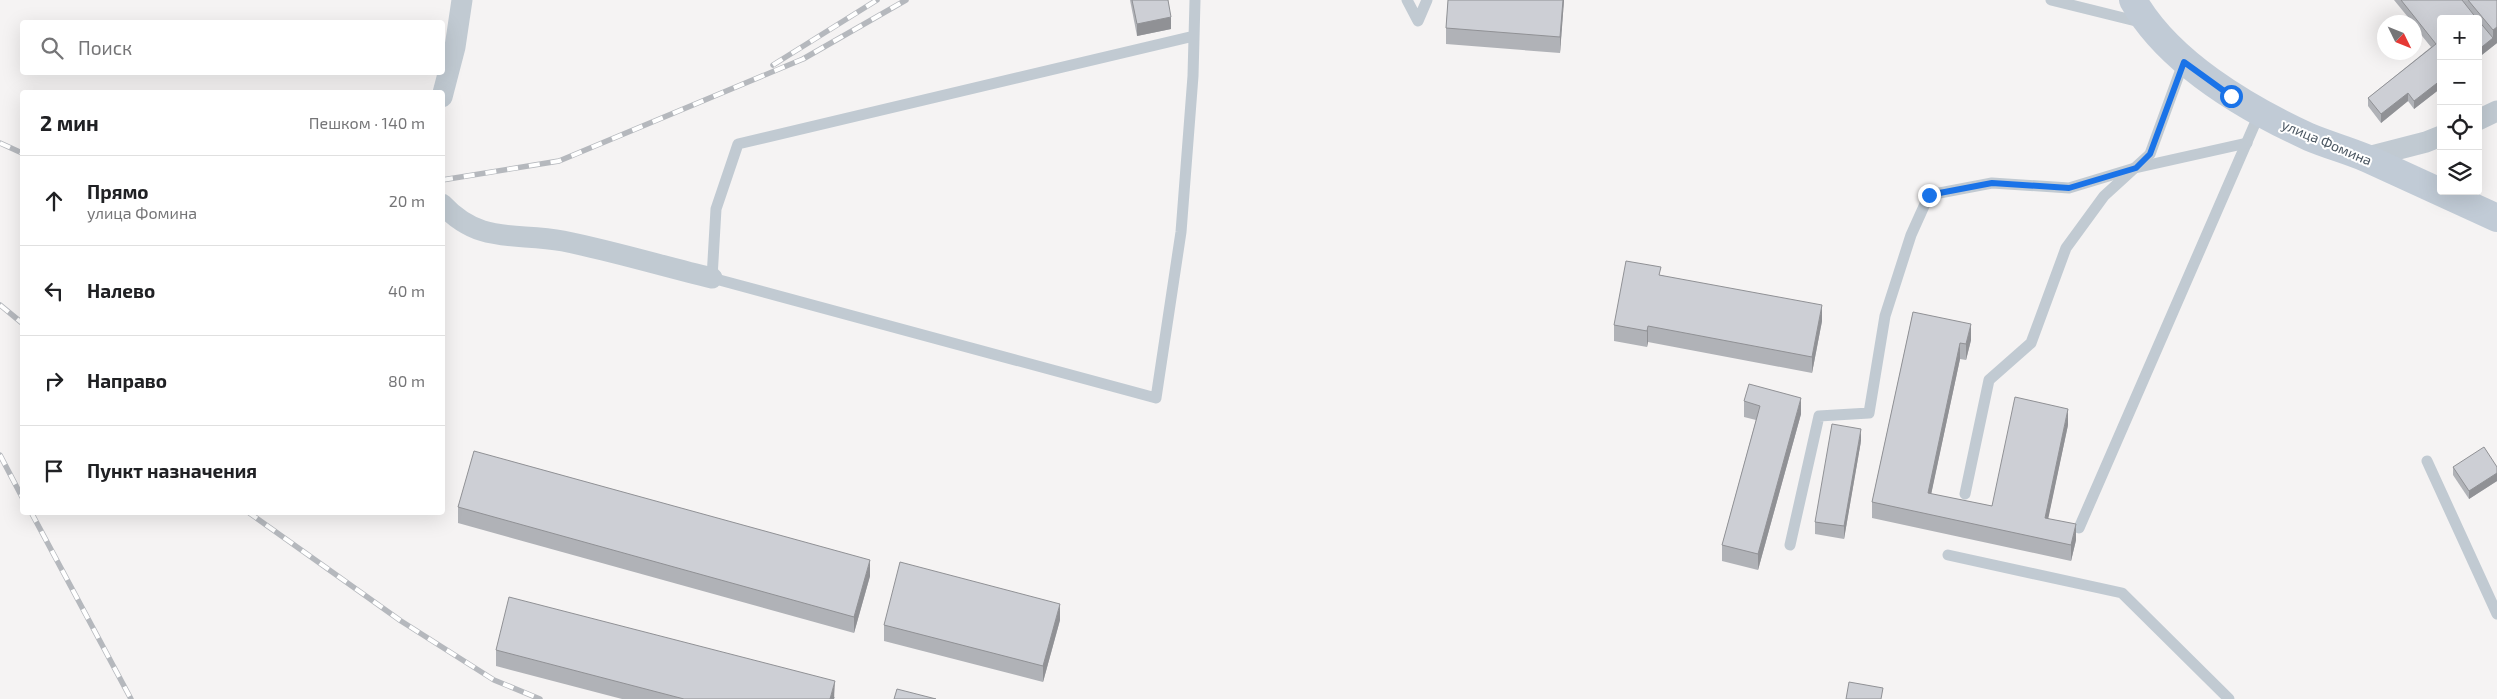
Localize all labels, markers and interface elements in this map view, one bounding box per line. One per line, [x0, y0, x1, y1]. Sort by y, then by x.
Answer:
north arrow [2377, 15, 2422, 60]
map controls [2437, 15, 2482, 195]
button: + [2437, 15, 2482, 60]
search box [20, 20, 445, 75]
icon: search [38, 34, 66, 62]
text: Поиск [78, 36, 132, 59]
button: − [2437, 60, 2482, 105]
route start [2220, 85, 2243, 108]
button: locate [2437, 105, 2482, 150]
text: 2 мин [40, 110, 99, 135]
text: Пешком · 140 m [309, 113, 425, 132]
street label: улица Фомина [2279, 115, 2375, 169]
button: layers [2437, 150, 2482, 195]
text: Прямо [87, 180, 149, 203]
route end [1918, 184, 1941, 207]
icon: ahead [40, 187, 68, 215]
text: 20 m [389, 191, 425, 210]
text: улица Фомина [87, 203, 197, 222]
icon: left [40, 277, 68, 305]
text: Налево [87, 279, 155, 302]
text: 40 m [388, 281, 425, 300]
icon: right [40, 367, 68, 395]
text: Направо [87, 369, 167, 392]
text: 80 m [388, 371, 425, 390]
icon: arrive [40, 457, 68, 485]
text: Пункт назначения [87, 459, 257, 482]

